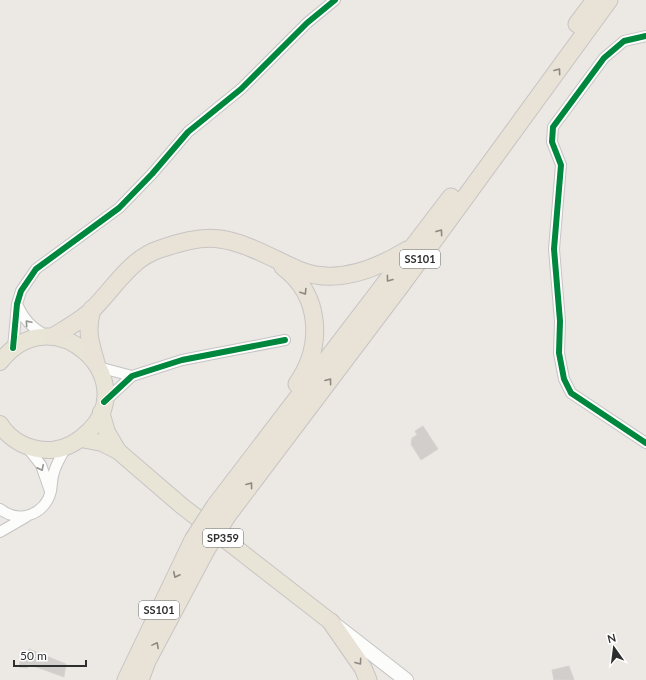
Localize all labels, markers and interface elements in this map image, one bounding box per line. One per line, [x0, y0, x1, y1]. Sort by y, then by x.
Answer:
one-way arrow [553, 68, 560, 75]
one-way arrow [435, 229, 443, 236]
road number: SS101 [400, 250, 440, 268]
one-way arrow [386, 275, 393, 282]
one-way arrow [300, 288, 307, 295]
one-way arrow [26, 321, 33, 328]
one-way arrow [324, 379, 331, 386]
one-way arrow [36, 464, 44, 471]
one-way arrow [246, 482, 253, 489]
road number: SP359 [203, 529, 243, 547]
one-way arrow [173, 571, 181, 579]
road number: SS101 [139, 601, 179, 619]
north arrow [594, 628, 634, 668]
text: N [606, 630, 617, 645]
one-way arrow [151, 641, 159, 649]
scale bar [14, 642, 86, 668]
text: 50 m [20, 648, 47, 663]
one-way arrow [354, 657, 361, 664]

